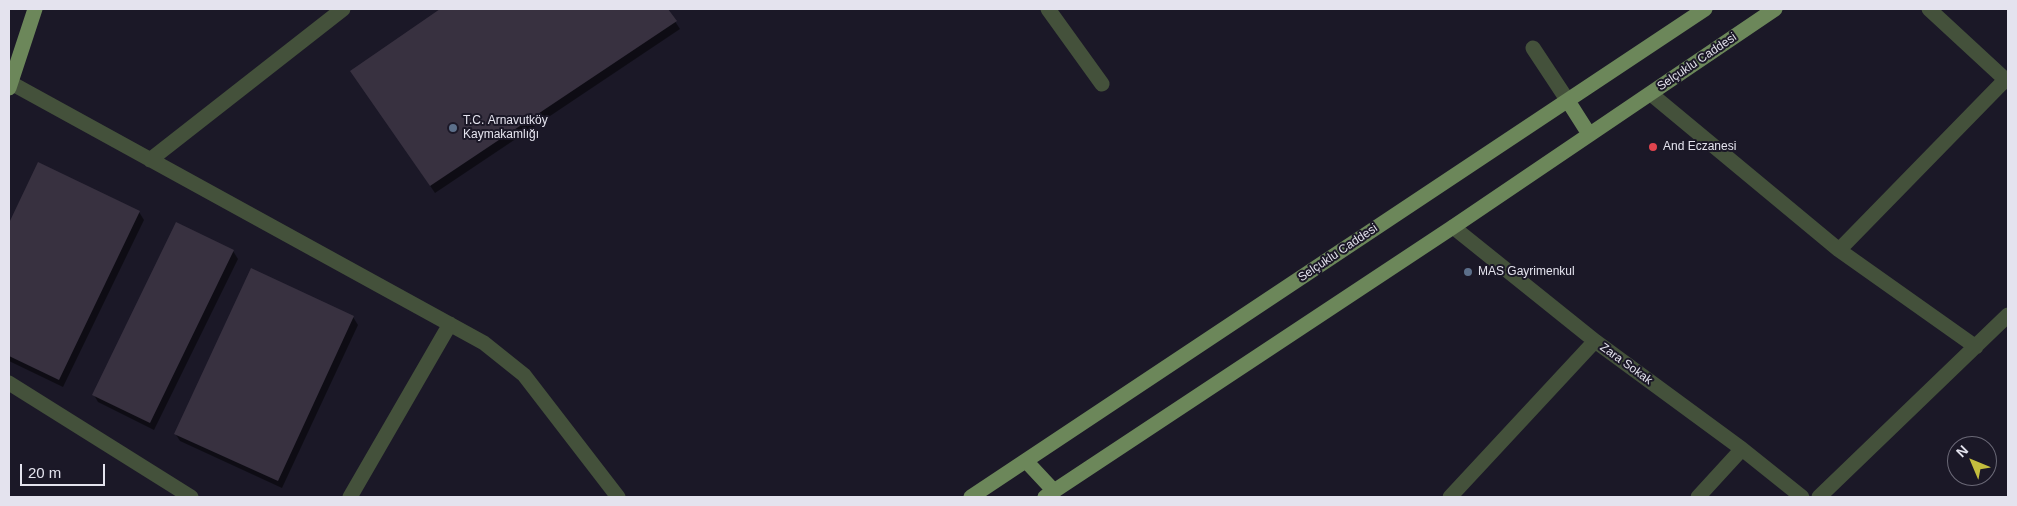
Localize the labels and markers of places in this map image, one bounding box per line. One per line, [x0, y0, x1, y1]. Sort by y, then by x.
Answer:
place label: T.C. Arnavutköy Kaymakamlığı [463, 114, 548, 142]
marker: T.C. Arnavutköy Kaymakamlığı [447, 122, 459, 134]
place label: And Eczanesi [1663, 140, 1736, 154]
marker: And Eczanesi [1647, 141, 1659, 153]
place label: MAS Gayrimenkul [1478, 265, 1575, 279]
marker: MAS Gayrimenkul [1462, 266, 1474, 278]

